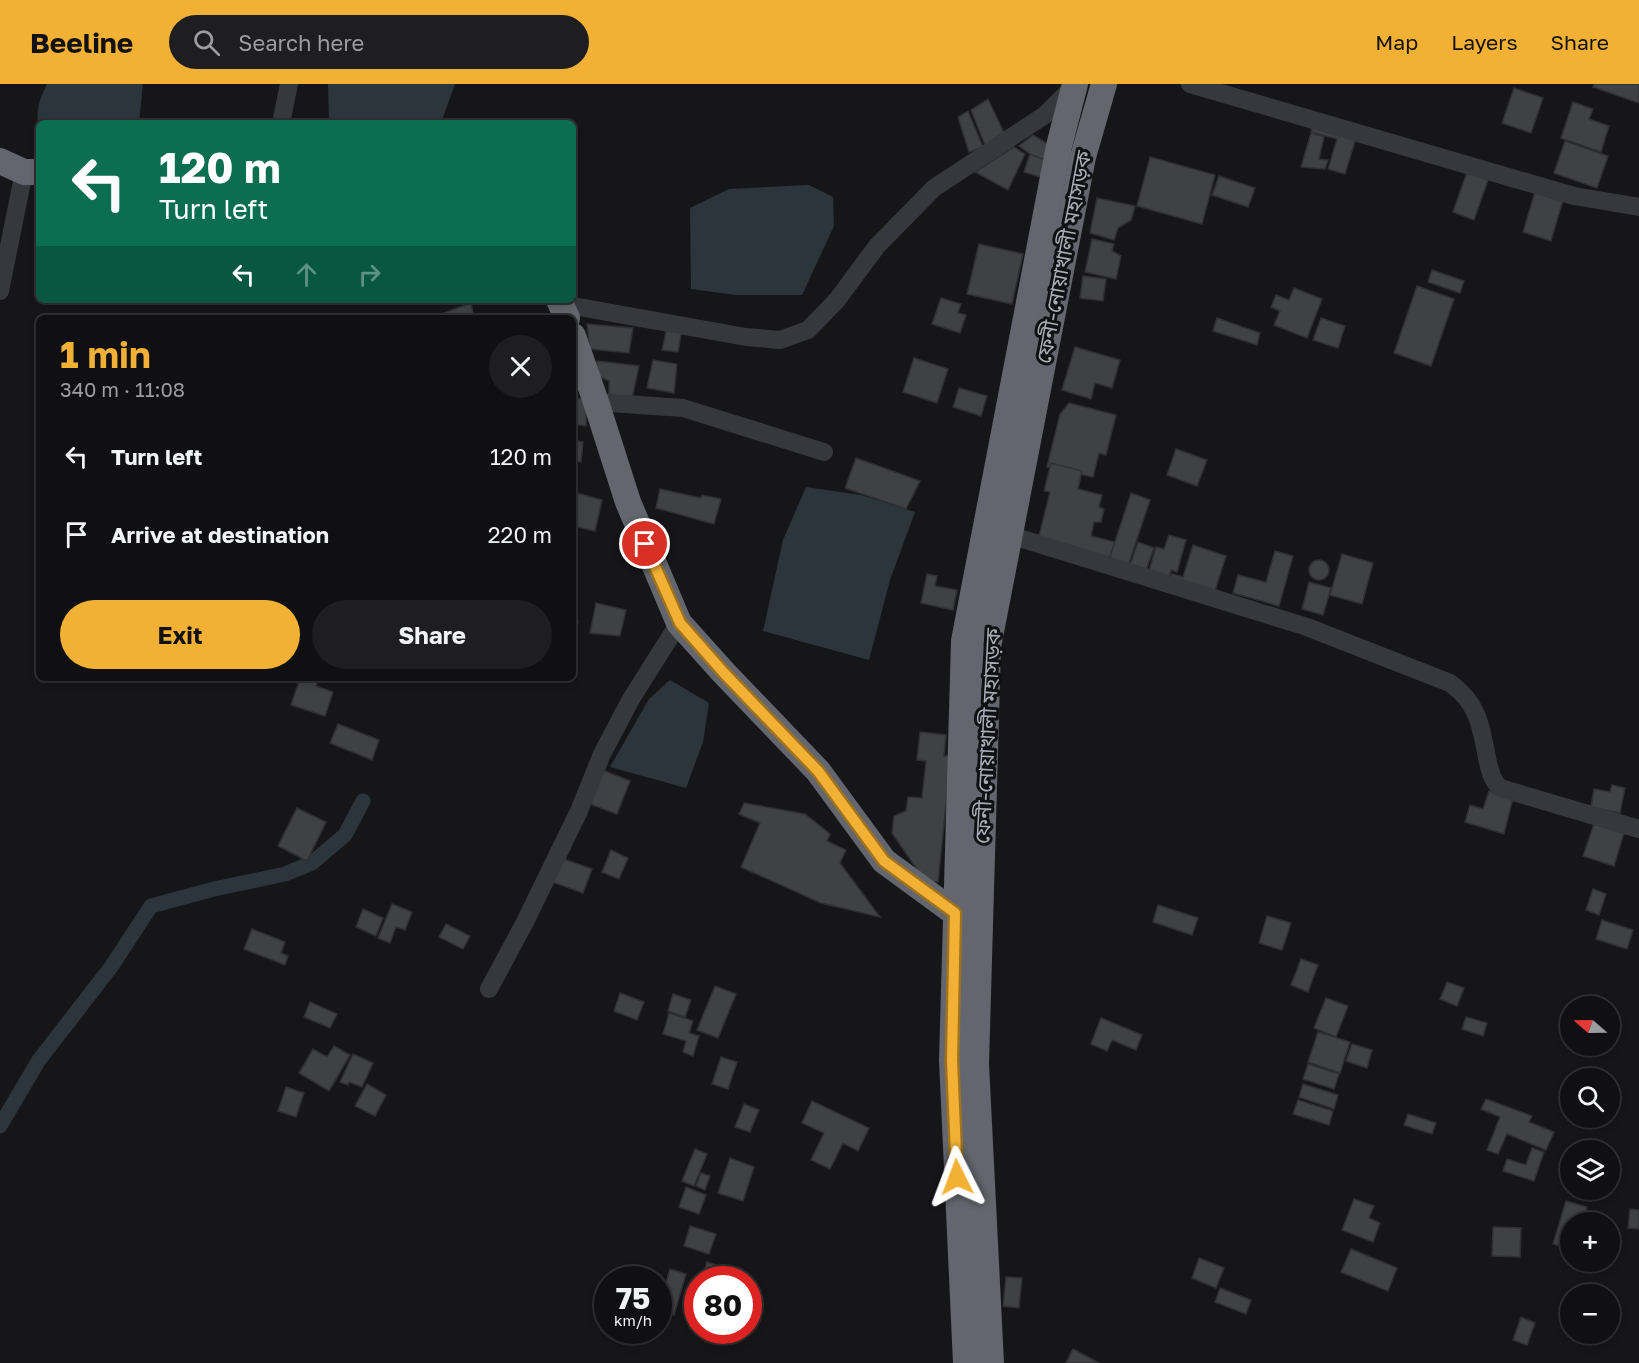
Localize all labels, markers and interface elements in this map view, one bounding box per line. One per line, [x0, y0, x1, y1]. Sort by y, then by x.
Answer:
search box [169, 15, 589, 69]
text: Beeline [30, 26, 133, 59]
icon: search [190, 26, 223, 59]
text: Search here [238, 29, 364, 56]
text: Map [1375, 29, 1418, 55]
text: Layers [1451, 29, 1518, 55]
text: Share [1551, 29, 1609, 55]
text: 120 m [159, 142, 281, 192]
icon: left [60, 144, 138, 222]
street label: ফেনী-নোয়াখালী মহাসড়ক [1030, 147, 1097, 365]
text: Turn left [159, 193, 268, 225]
icon: left [227, 258, 260, 291]
icon: ahead [290, 258, 323, 291]
icon: right [353, 258, 386, 291]
text: 1 min [60, 333, 151, 376]
button: close [489, 335, 552, 398]
text: 340 m · 11:08 [60, 377, 185, 401]
icon: left [60, 440, 93, 473]
text: Turn left [111, 443, 202, 470]
text: 120 m [490, 443, 552, 470]
icon: arrive [60, 518, 93, 551]
pin [619, 518, 670, 569]
text: Arrive at destination [111, 521, 329, 548]
text: 220 m [488, 521, 552, 548]
icon: arrive [628, 527, 661, 560]
button: Exit [60, 600, 300, 669]
button: Share [312, 600, 552, 669]
street label: ফেনী-নোয়াখালী মহাসড়ক [968, 626, 1006, 845]
north arrow [1560, 996, 1620, 1056]
map controls [1560, 996, 1620, 1344]
button: search [1560, 1068, 1620, 1128]
button: layers [1560, 1140, 1620, 1200]
position arrow [925, 1145, 989, 1209]
button: + [1560, 1212, 1620, 1272]
speed limit sign: 80 [684, 1266, 762, 1344]
text: 75 [616, 1280, 650, 1316]
button: − [1560, 1284, 1620, 1344]
text: km/h [614, 1311, 652, 1329]

